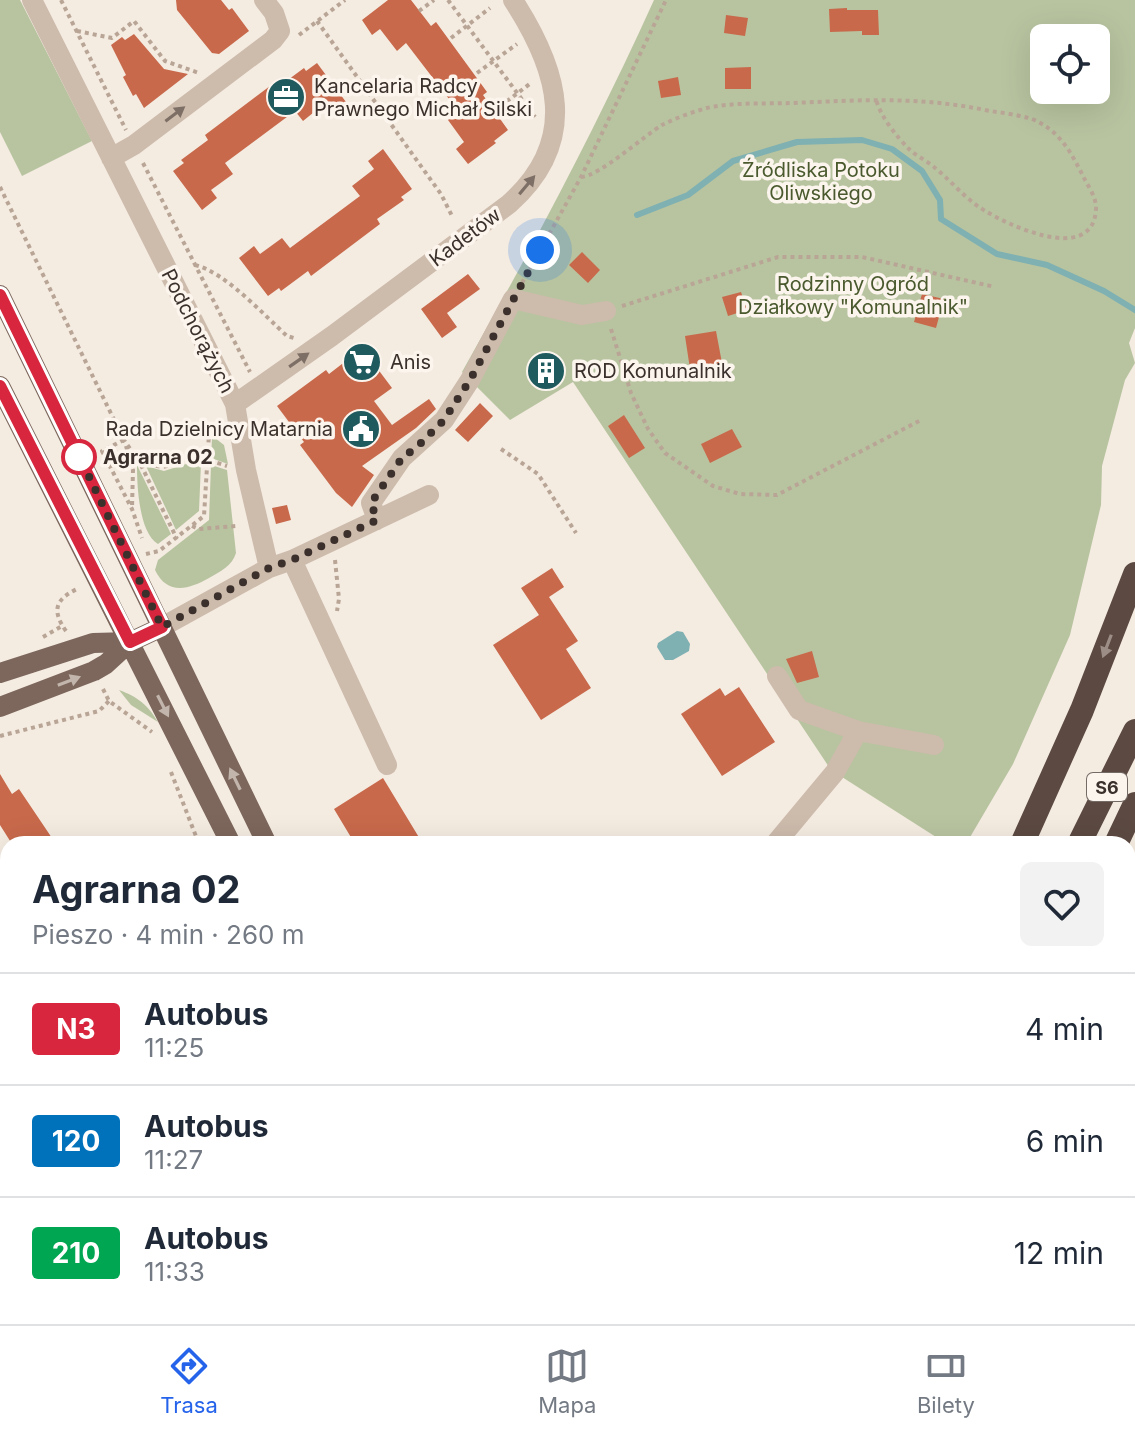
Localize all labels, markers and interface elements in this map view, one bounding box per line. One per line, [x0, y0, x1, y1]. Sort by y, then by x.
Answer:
map controls [1030, 24, 1110, 104]
button: locate [1030, 24, 1110, 104]
place label: Kancelaria Radcy Prawnego Michał Silski [314, 74, 532, 121]
office icon: Kancelaria Radcy Prawnego Michał Silski [265, 76, 307, 118]
one-way arrow [165, 106, 185, 122]
park label: Źródliska Potoku Oliwskiego [742, 157, 900, 205]
one-way arrow [518, 175, 535, 195]
street label: Kadetów [425, 202, 505, 272]
your location [520, 230, 560, 270]
street label: Podchorążych [156, 265, 240, 397]
park label: Rodzinny Ogród Działkowy "Komunalnik" [738, 272, 968, 319]
supermarket icon: Anis [341, 341, 383, 383]
place label: Anis [390, 350, 431, 374]
building icon: ROD Komunalnik [525, 350, 567, 392]
one-way arrow [288, 352, 309, 368]
place label: ROD Komunalnik [574, 359, 732, 383]
public building icon: Rada Dzielnicy Matarnia [340, 408, 382, 450]
place label: Rada Dzielnicy Matarnia [106, 417, 333, 441]
marker: Agrarna 02 [62, 440, 96, 474]
place label: Agrarna 02 [103, 445, 213, 469]
one-way arrow [1100, 634, 1113, 658]
one-way arrow [57, 674, 81, 687]
one-way arrow [156, 695, 169, 718]
one-way arrow [228, 767, 241, 790]
road number: S6 [1087, 773, 1127, 801]
button: heart [1020, 862, 1104, 946]
text: Agrarna 02 [32, 866, 241, 912]
text: Pieszo · 4 min · 260 m [32, 919, 305, 950]
text: Autobus [144, 996, 269, 1032]
text: 4 min [1025, 1011, 1104, 1047]
text: N3 [56, 1012, 96, 1046]
text: 11:25 [144, 1032, 204, 1063]
text: Autobus [144, 1108, 269, 1144]
text: 6 min [1026, 1123, 1104, 1159]
text: 120 [52, 1124, 100, 1158]
text: 11:27 [144, 1144, 203, 1175]
text: Autobus [144, 1220, 269, 1256]
text: 12 min [1014, 1235, 1104, 1271]
text: 210 [52, 1236, 100, 1270]
text: 11:33 [144, 1256, 205, 1287]
tab: Trasa [160, 1344, 218, 1418]
tab: Mapa [538, 1344, 596, 1418]
tab: Bilety [917, 1344, 975, 1418]

